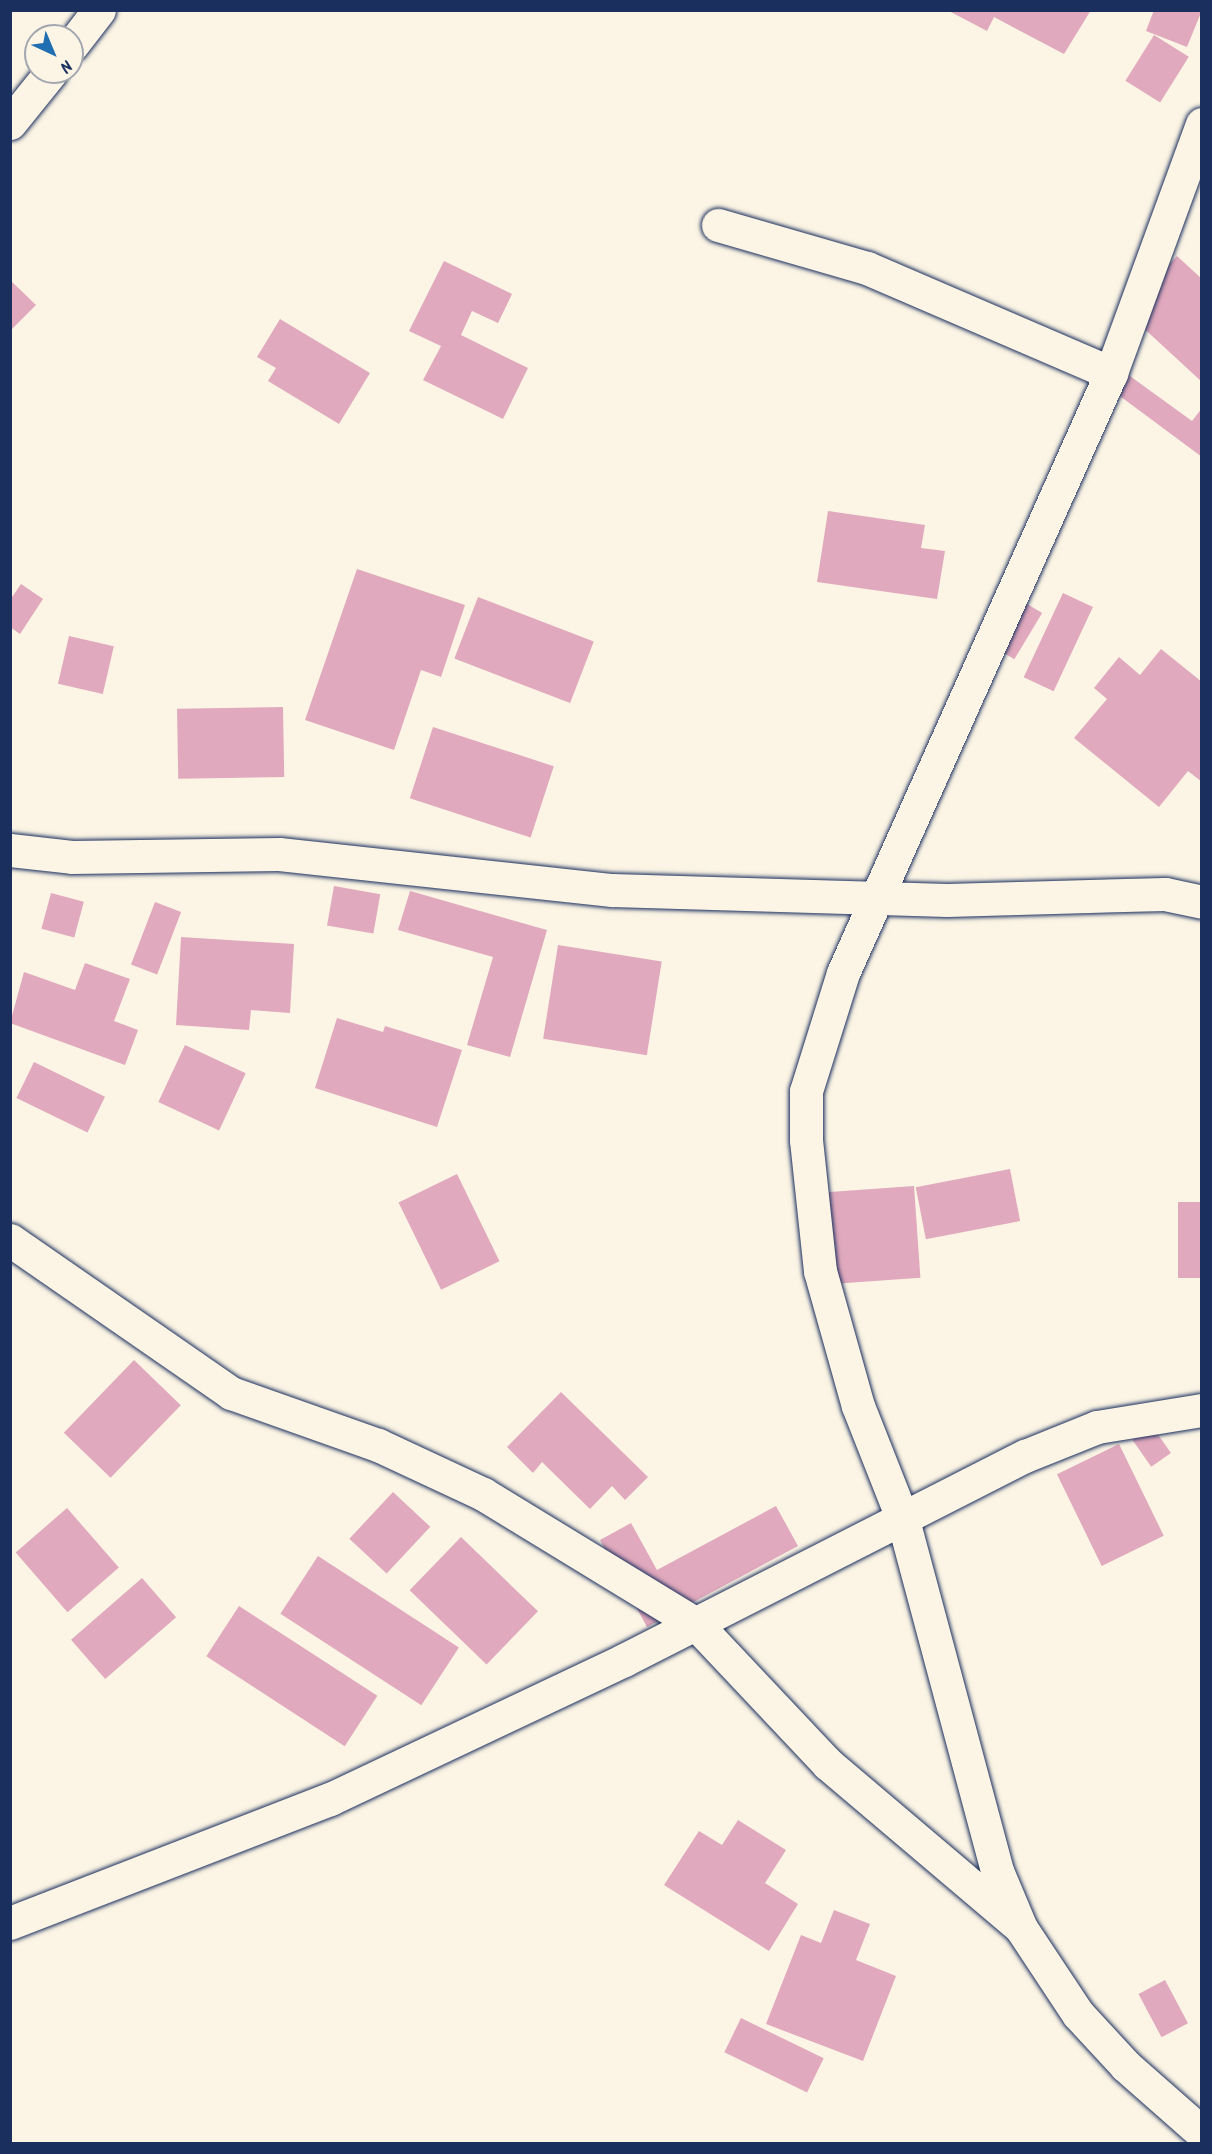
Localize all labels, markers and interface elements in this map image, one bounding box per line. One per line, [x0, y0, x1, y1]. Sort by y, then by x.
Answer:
north arrow [24, 24, 84, 84]
text: N [53, 53, 78, 78]

